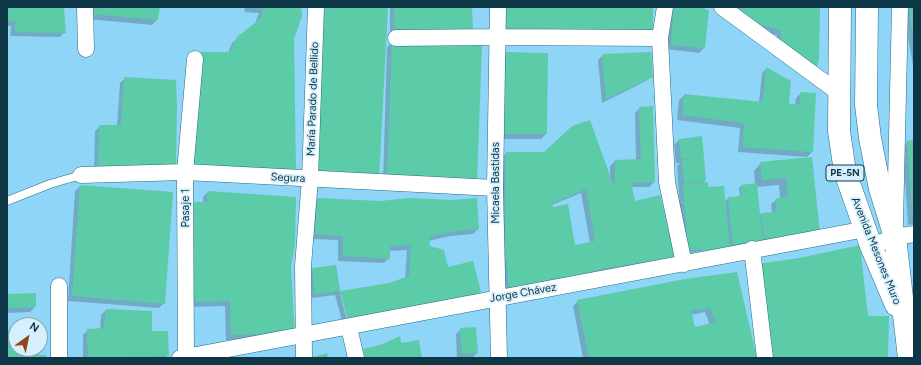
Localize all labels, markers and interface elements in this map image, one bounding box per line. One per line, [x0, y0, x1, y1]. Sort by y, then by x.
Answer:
street label: María Parado de Bellido [304, 42, 322, 156]
street label: Micaela Bastidas [489, 142, 503, 224]
road number: PE-5N [826, 165, 864, 181]
street label: Segura [270, 171, 306, 185]
street label: Pasaje 1 [179, 189, 193, 227]
street label: Avenida Mesones Muro [848, 195, 904, 307]
street label: Jorge Chávez [489, 281, 557, 305]
north arrow [8, 317, 48, 357]
text: N [27, 320, 41, 335]

